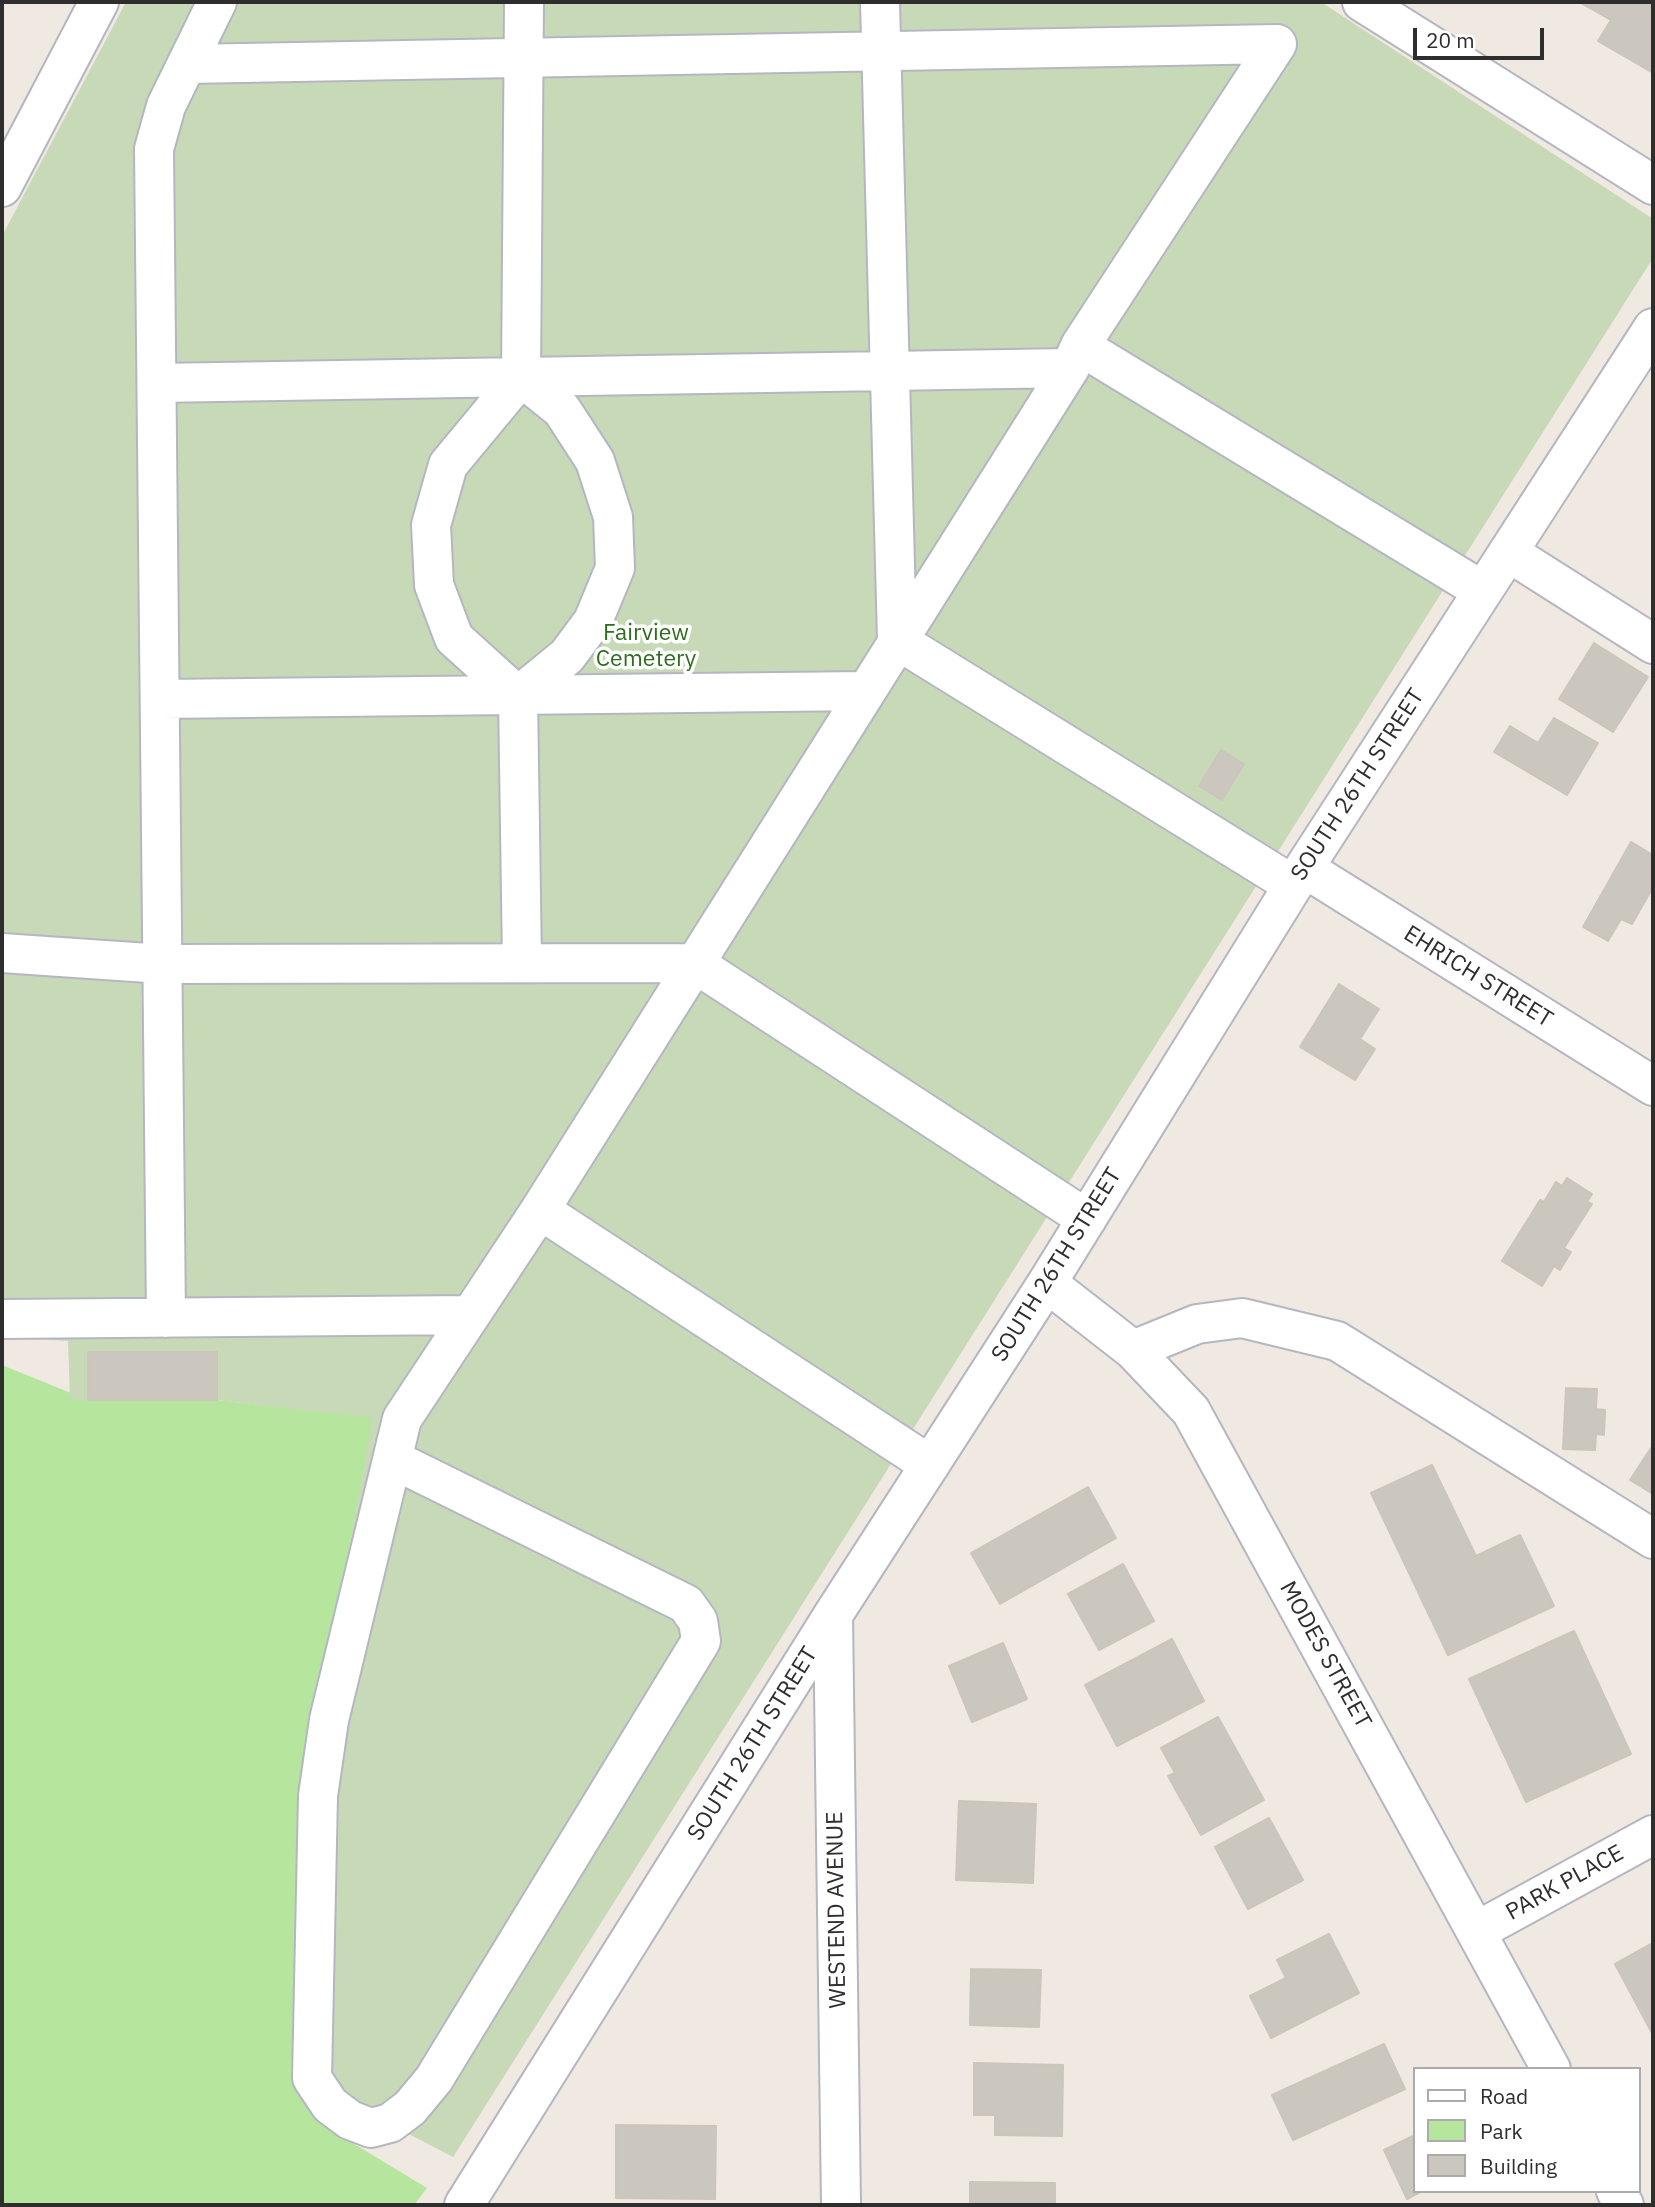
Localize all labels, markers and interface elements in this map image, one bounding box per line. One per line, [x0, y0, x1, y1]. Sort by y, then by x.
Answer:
scale bar [1417, 14, 1548, 58]
text: 20 m [1426, 26, 1475, 54]
park label: Fairview Cemetery [596, 619, 696, 673]
street label: SOUTH 26TH STREET [1286, 684, 1430, 886]
street label: EHRICH STREET [1398, 920, 1558, 1034]
street label: SOUTH 26TH STREET [986, 1163, 1128, 1367]
street label: MODES STREET [1273, 1577, 1377, 1733]
street label: SOUTH 26TH STREET [682, 1642, 824, 1846]
street label: WESTEND AVENUE [821, 1811, 853, 2009]
street label: PARK PLACE [1501, 1839, 1629, 1927]
legend [1414, 2067, 1641, 2193]
text: Road [1480, 2082, 1528, 2110]
text: Park [1480, 2117, 1523, 2145]
text: Building [1480, 2152, 1557, 2180]

